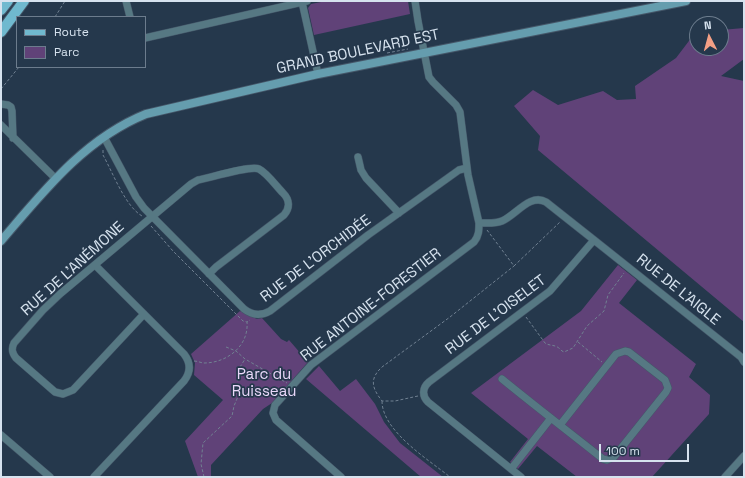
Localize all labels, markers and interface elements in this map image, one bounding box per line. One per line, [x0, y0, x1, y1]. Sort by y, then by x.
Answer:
legend [16, 16, 146, 68]
north arrow [689, 16, 729, 56]
text: N [703, 18, 712, 32]
text: Route [54, 24, 89, 40]
street label: GRAND BOULEVARD EST [275, 26, 441, 78]
text: Parc [54, 44, 79, 60]
street label: RUE DE L'ORCHIDÉE [257, 212, 375, 306]
street label: RUE DE L'ANÉMONE [18, 218, 128, 320]
street label: RUE ANTOINE-FORESTIER [297, 245, 445, 365]
street label: RUE DE L'AIGLE [632, 251, 724, 329]
street label: RUE DE L'OISELET [442, 271, 550, 359]
park label: Parc du Ruisseau [232, 366, 296, 401]
scale bar [601, 436, 691, 462]
text: 100 m [606, 443, 640, 459]

